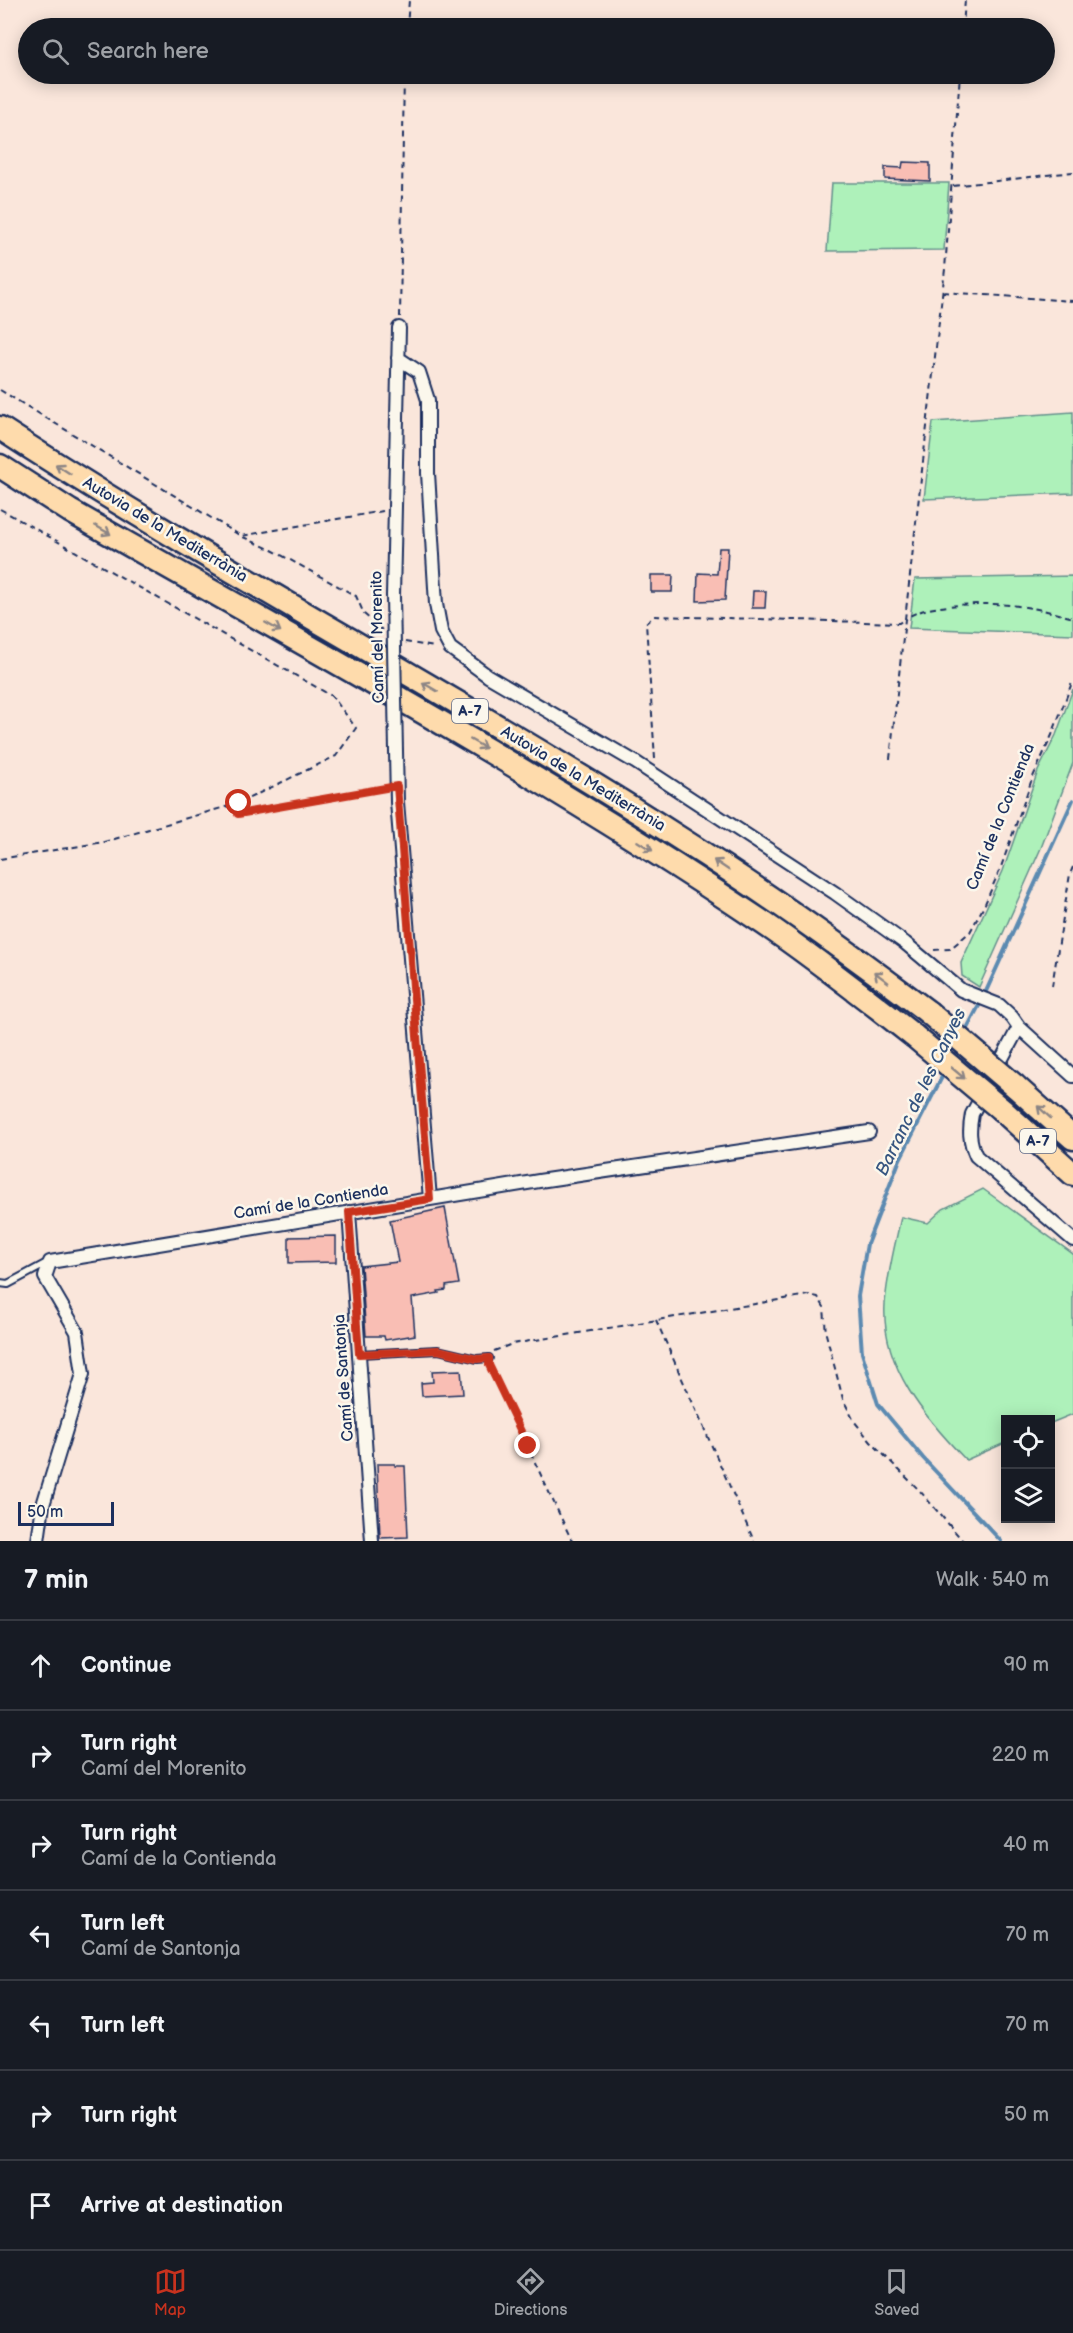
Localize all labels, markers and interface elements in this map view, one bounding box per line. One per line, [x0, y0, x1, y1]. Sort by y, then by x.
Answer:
search box [18, 18, 1055, 84]
icon: search [39, 35, 72, 68]
text: Search here [87, 38, 209, 65]
one-way arrow [56, 463, 72, 475]
street label: Autovia de la Mediterrània [79, 473, 251, 587]
one-way arrow [94, 525, 111, 537]
street label: Camí del Morenito [367, 571, 389, 703]
one-way arrow [264, 621, 281, 633]
one-way arrow [421, 681, 439, 692]
road number: A-7 [452, 699, 488, 723]
street label: Autovia de la Mediterrània [497, 722, 669, 836]
one-way arrow [470, 739, 487, 751]
street label: Camí de la Contienda [963, 741, 1039, 893]
route start [225, 789, 251, 815]
one-way arrow [636, 840, 653, 852]
one-way arrow [714, 859, 730, 871]
one-way arrow [873, 971, 889, 984]
water label: Barranc de les Canyes [871, 1005, 971, 1179]
one-way arrow [950, 1066, 966, 1079]
one-way arrow [1037, 1105, 1052, 1119]
road number: A-7 [1020, 1129, 1056, 1153]
street label: Camí de la Contienda [232, 1180, 390, 1224]
street label: Camí de Santonja [330, 1314, 358, 1442]
map controls [1001, 1415, 1055, 1523]
button: locate [1001, 1415, 1055, 1469]
route end [514, 1432, 540, 1458]
button: layers [1001, 1469, 1055, 1523]
scale bar [18, 1499, 114, 1526]
text: 50 m [27, 1503, 63, 1522]
text: 7 min [24, 1565, 88, 1596]
text: Walk · 540 m [936, 1568, 1049, 1592]
icon: ahead [24, 1649, 57, 1682]
text: Continue [81, 1652, 171, 1679]
text: 90 m [1004, 1653, 1049, 1677]
text: Turn right [81, 1730, 177, 1757]
icon: right [24, 1739, 57, 1772]
text: 220 m [992, 1743, 1049, 1767]
text: Camí del Morenito [81, 1757, 247, 1781]
text: Turn right [81, 1820, 177, 1847]
icon: right [24, 1829, 57, 1862]
text: 40 m [1003, 1833, 1049, 1857]
text: Camí de la Contienda [81, 1847, 277, 1871]
text: Turn left [81, 1910, 165, 1937]
icon: left [24, 1919, 57, 1952]
text: 70 m [1005, 1923, 1049, 1947]
text: Camí de Santonja [81, 1937, 241, 1961]
icon: left [24, 2009, 57, 2042]
text: Turn left [81, 2012, 165, 2039]
text: 70 m [1005, 2013, 1049, 2037]
icon: right [24, 2099, 57, 2132]
text: Turn right [81, 2102, 177, 2129]
text: 50 m [1004, 2103, 1049, 2127]
icon: arrive [24, 2189, 57, 2222]
text: Arrive at destination [81, 2192, 283, 2219]
tab: Map [154, 2265, 187, 2320]
tab: Directions [494, 2265, 567, 2320]
tab: Saved [874, 2265, 919, 2320]

